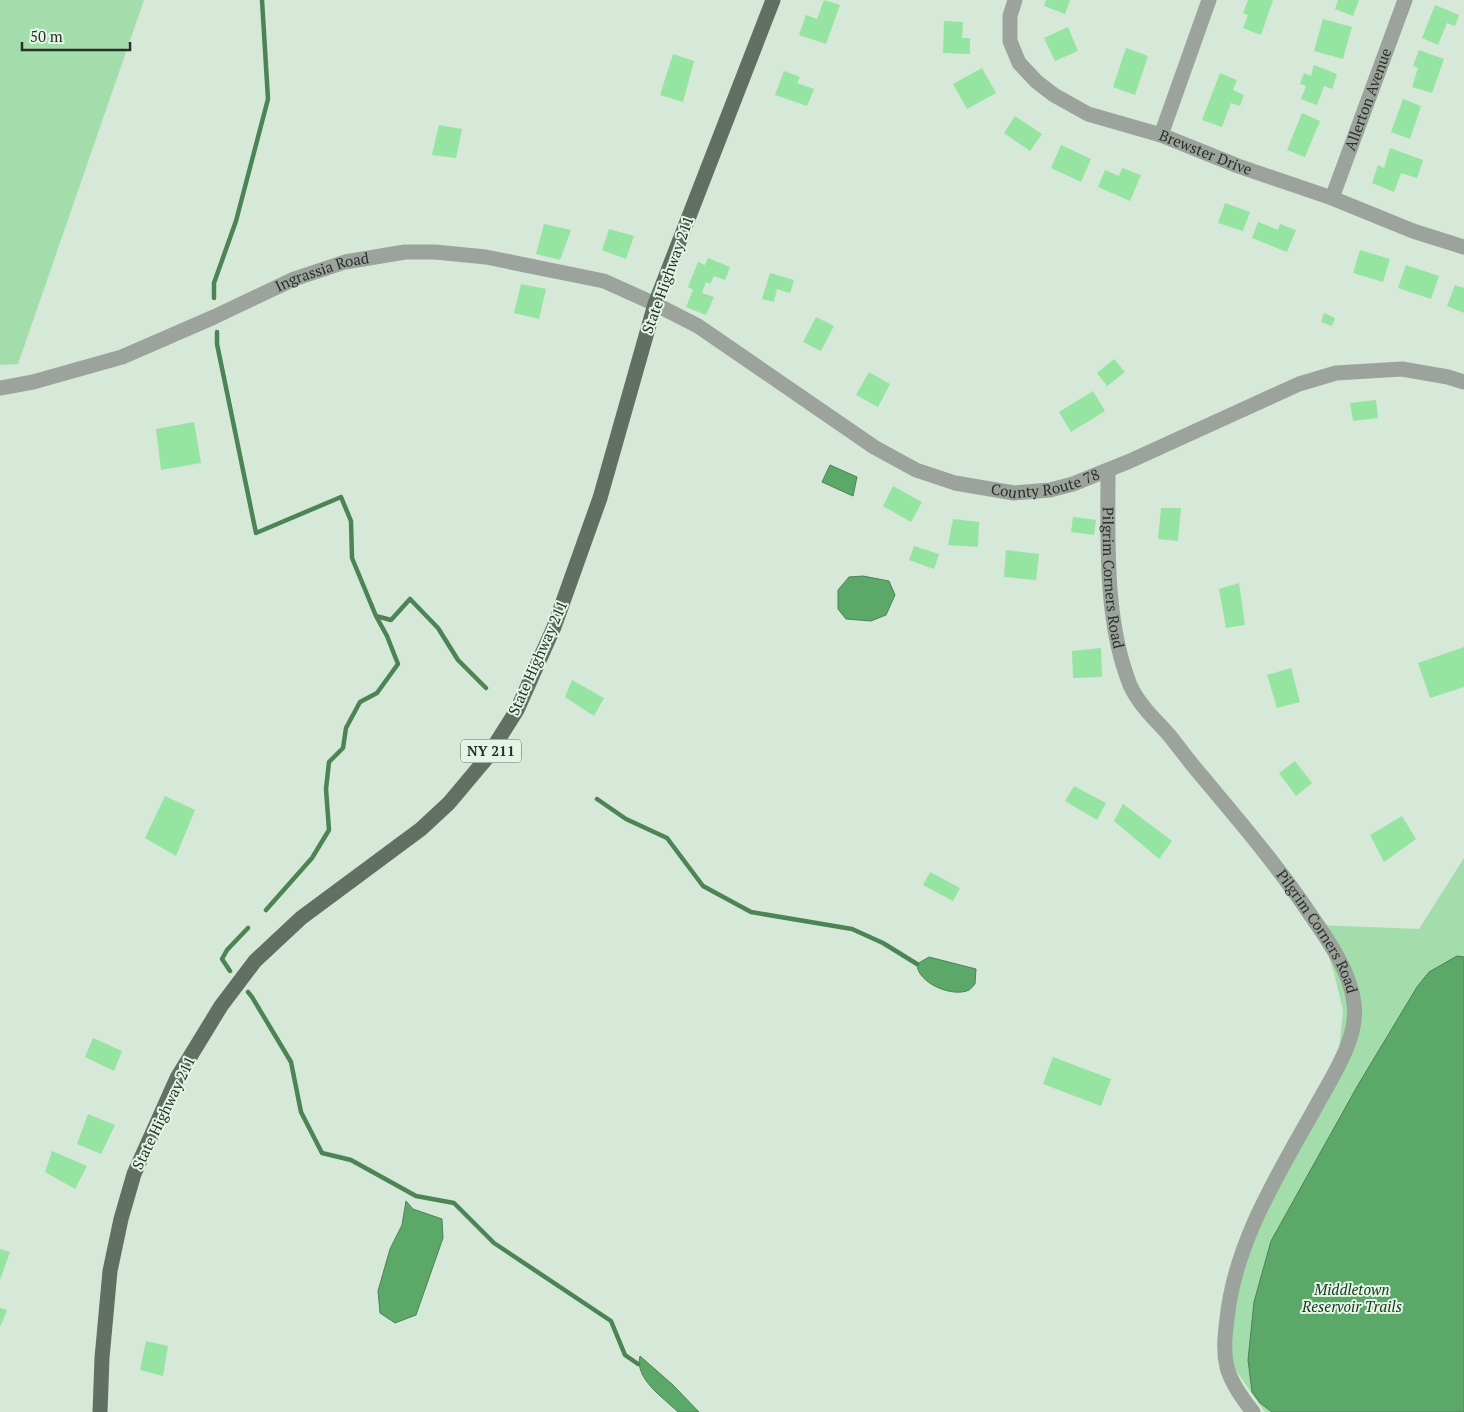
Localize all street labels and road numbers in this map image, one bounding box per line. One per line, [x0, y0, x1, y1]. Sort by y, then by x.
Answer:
street label: Allerton Avenue [1339, 45, 1395, 153]
street label: Brewster Drive [1157, 124, 1255, 179]
street label: State Highway 211 [636, 213, 698, 336]
street label: Ingrassia Road [271, 247, 370, 296]
street label: County Route 78 [990, 463, 1102, 502]
street label: Pilgrim Corners Road [1099, 507, 1129, 650]
street label: State Highway 211 [503, 597, 571, 718]
road number: NY 211 [461, 739, 521, 762]
street label: Pilgrim Corners Road [1272, 865, 1363, 995]
street label: State Highway 211 [127, 1053, 199, 1173]

